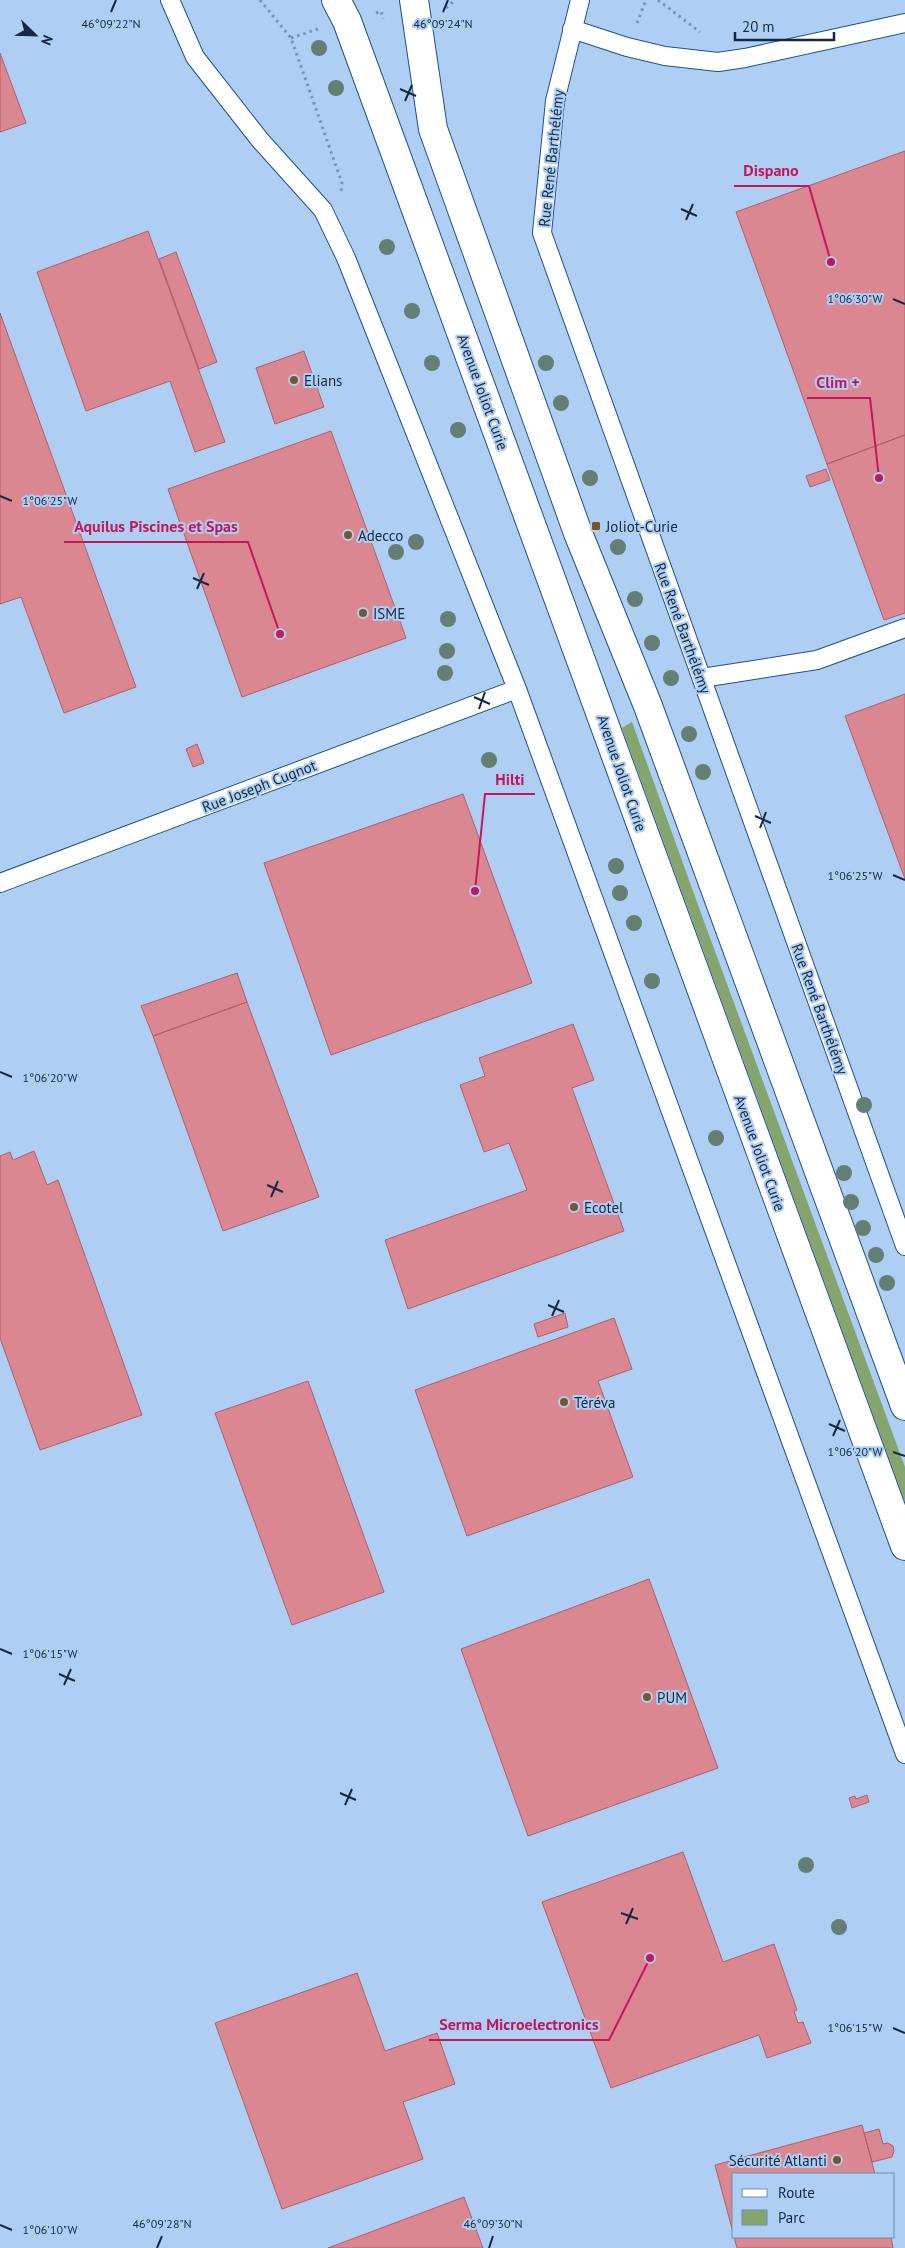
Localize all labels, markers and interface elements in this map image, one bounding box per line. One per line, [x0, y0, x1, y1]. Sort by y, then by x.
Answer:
north arrow [10, 10, 60, 60]
scale bar [735, 10, 834, 42]
text: 46°09'22"N [81, 16, 141, 31]
text: 46°09'24"N [413, 16, 473, 31]
text: 20 m [742, 17, 775, 36]
text: N [37, 32, 57, 48]
street label: Rue René Barthélémy [534, 88, 568, 228]
callout: Dispano [734, 155, 809, 186]
text: Dispano [743, 160, 799, 180]
text: 1°06'30"W [828, 291, 882, 306]
street label: Avenue Joliot Curie [453, 331, 513, 453]
callout: Clim + [807, 367, 870, 398]
place label: Elians [304, 371, 342, 390]
text: Clim + [816, 372, 860, 392]
marker: Elians [288, 374, 300, 386]
text: 1°06'25"W [23, 493, 77, 508]
callout: Aquilus Piscines et Spas [64, 511, 248, 542]
text: Aquilus Piscines et Spas [74, 516, 238, 536]
place label: Joliot-Curie [605, 517, 678, 536]
marker: Joliot-Curie [590, 520, 602, 532]
place label: Adecco [358, 526, 403, 545]
marker: Adecco [342, 529, 354, 541]
street label: Rue René Barthélémy [650, 560, 716, 696]
place label: ISME [373, 604, 405, 623]
marker: ISME [357, 607, 369, 619]
street label: Avenue Joliot Curie [593, 712, 651, 834]
street label: Rue Joseph Cugnot [199, 755, 319, 817]
callout: Hilti [485, 763, 535, 794]
text: Hilti [495, 769, 525, 789]
text: 1°06'25"W [828, 868, 882, 883]
street label: Rue René Barthélémy [787, 941, 853, 1077]
text: 1°06'20"W [23, 1070, 77, 1085]
street label: Avenue Joliot Curie [730, 1092, 790, 1214]
place label: Ecotel [584, 1198, 624, 1217]
marker: Ecotel [568, 1201, 580, 1213]
place label: Téréva [574, 1393, 615, 1412]
marker: Téréva [558, 1396, 570, 1408]
text: 1°06'20"W [828, 1444, 882, 1459]
text: 1°06'15"W [23, 1646, 77, 1661]
place label: PUM [657, 1688, 687, 1707]
marker: PUM [641, 1691, 653, 1703]
callout: Serma Microelectronics [429, 2009, 609, 2040]
text: Serma Microelectronics [439, 2014, 599, 2034]
text: 1°06'15"W [828, 2020, 882, 2035]
place label: Sécurité Atlanti [729, 2151, 827, 2170]
marker: Sécurité Atlanti [831, 2154, 843, 2166]
legend [732, 2173, 895, 2238]
text: Route [778, 2183, 815, 2202]
text: Parc [778, 2208, 805, 2227]
text: 46°09'28"N [132, 2216, 192, 2231]
text: 46°09'30"N [463, 2216, 523, 2231]
text: 1°06'10"W [23, 2222, 77, 2237]

